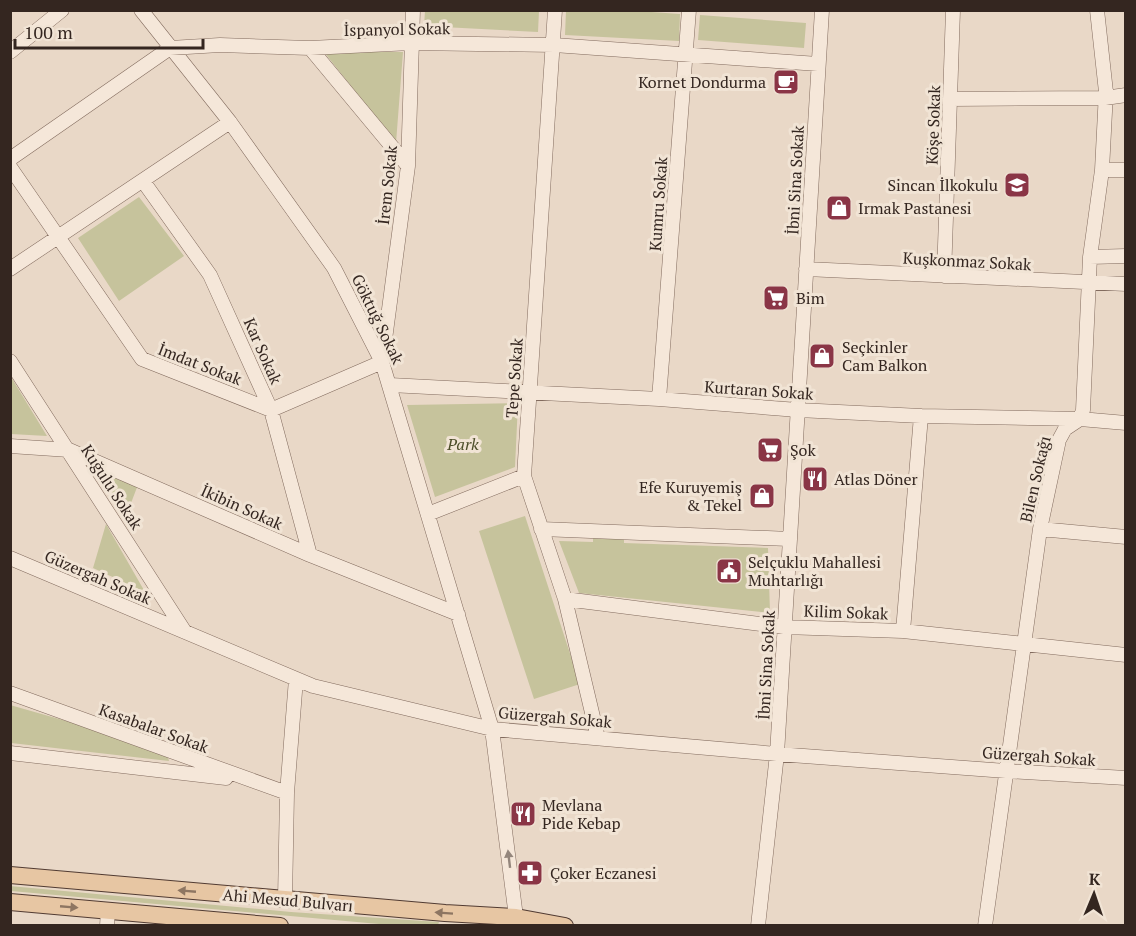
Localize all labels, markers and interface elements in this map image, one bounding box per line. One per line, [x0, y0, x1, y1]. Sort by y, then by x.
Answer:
scale bar [15, 12, 202, 50]
street label: İspanyol Sokak [344, 17, 451, 41]
text: 100 m [24, 20, 73, 44]
cafe icon: Kornet Dondurma [771, 67, 801, 97]
place label: Kornet Dondurma [638, 71, 766, 93]
street label: Köşe Sokak [921, 84, 945, 165]
street label: İbni Sina Sokak [781, 124, 809, 235]
street label: İrem Sokak [372, 144, 402, 226]
street label: Kumru Sokak [644, 155, 672, 252]
school or university icon: Sincan İlkokulu [1002, 170, 1032, 200]
place label: Sincan İlkokulu [887, 174, 998, 196]
shop icon: Irmak Pastanesi [824, 193, 854, 223]
place label: Irmak Pastanesi [858, 197, 972, 219]
street label: Kuşkonmaz Sokak [902, 247, 1033, 275]
street label: Göktuğ Sokak [347, 270, 410, 368]
supermarket icon: Bim [761, 283, 791, 313]
place label: Bim [796, 287, 825, 309]
street label: Kar Sokak [239, 314, 288, 388]
place label: Seçkinler Cam Balkon [842, 336, 928, 376]
street label: Tepe Sokak [500, 337, 528, 419]
street label: İmdat Sokak [155, 338, 246, 390]
shop icon: Seçkinler Cam Balkon [807, 341, 837, 371]
street label: Kurtaran Sokak [704, 375, 815, 405]
park label: Park [446, 433, 479, 455]
street label: Bilen Sokağı [1014, 434, 1056, 524]
supermarket icon: Şok [755, 435, 785, 465]
place label: Şok [790, 439, 816, 461]
street label: Kuğulu Sokak [76, 440, 148, 534]
restaurant icon: Atlas Döner [800, 464, 830, 494]
place label: Atlas Döner [834, 468, 919, 490]
place label: Efe Kuruyemiş & Tekel [639, 476, 742, 516]
street label: İkibin Sokak [197, 479, 287, 535]
shop icon: Efe Kuruyemiş & Tekel [747, 481, 777, 511]
street label: Güzergah Sokak [41, 545, 155, 610]
place label: Selçuklu Mahallesi Muhtarlığı [748, 551, 881, 591]
public building icon: Selçuklu Mahallesi Muhtarlığı [714, 556, 744, 586]
street label: Kilim Sokak [803, 600, 889, 624]
street label: İbni Sina Sokak [752, 609, 780, 720]
street label: Kasabalar Sokak [96, 698, 213, 758]
street label: Güzergah Sokak [497, 701, 613, 733]
street label: Güzergah Sokak [981, 741, 1097, 771]
place label: Mevlana Pide Kebap [542, 794, 621, 834]
restaurant icon: Mevlana Pide Kebap [508, 799, 538, 829]
one-way arrow [504, 849, 513, 868]
pharmacy icon: Çoker Eczanesi [515, 858, 545, 888]
place label: Çoker Eczanesi [550, 862, 657, 884]
north arrow [1064, 864, 1124, 924]
text: K [1088, 868, 1101, 890]
street label: Ahi Mesud Bulvarı [222, 883, 354, 917]
one-way arrow [178, 886, 197, 896]
one-way arrow [59, 902, 78, 912]
one-way arrow [435, 909, 454, 918]

